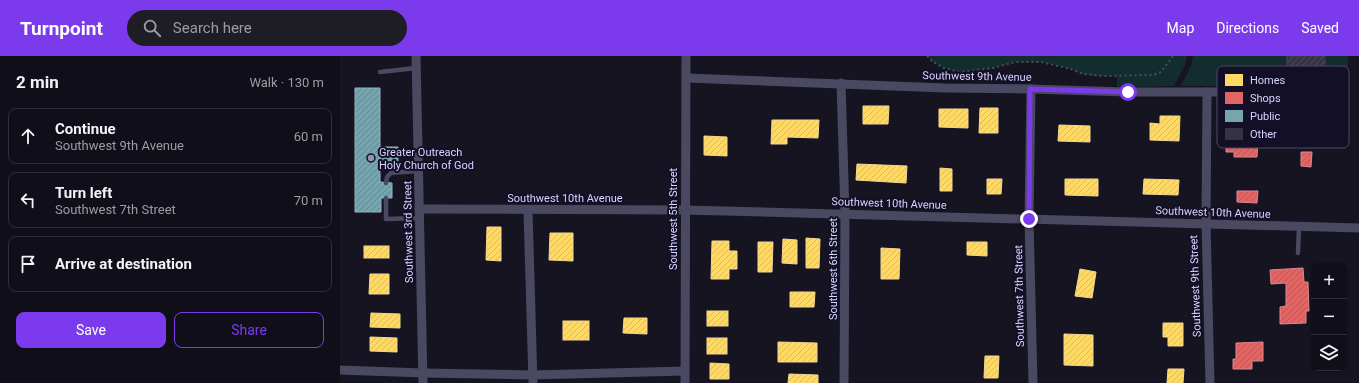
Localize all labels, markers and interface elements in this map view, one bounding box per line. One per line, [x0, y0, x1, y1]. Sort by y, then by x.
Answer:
search box [127, 10, 407, 46]
text: Turnpoint [20, 17, 103, 40]
icon: search [141, 17, 163, 39]
text: Search here [173, 19, 252, 37]
text: Map [1167, 20, 1194, 36]
text: Directions [1216, 20, 1279, 36]
text: Saved [1301, 20, 1339, 36]
legend [1217, 66, 1349, 148]
street label: Southwest 9th Avenue [922, 69, 1032, 84]
text: 2 min [16, 72, 59, 92]
text: Homes [1250, 74, 1286, 87]
text: Walk · 130 m [249, 75, 324, 90]
route start [1119, 83, 1137, 101]
text: Shops [1250, 92, 1281, 105]
text: Public [1250, 110, 1281, 123]
text: Continue [55, 120, 116, 138]
icon: ahead [17, 125, 39, 147]
text: Other [1250, 128, 1277, 141]
text: 60 m [294, 129, 323, 144]
text: Southwest 9th Avenue [55, 138, 184, 153]
place label: Greater Outreach Holy Church of God [379, 146, 474, 172]
marker: Greater Outreach Holy Church of God [366, 153, 376, 163]
street label: Southwest 5th Street [667, 167, 680, 270]
street label: Southwest 3rd Street [401, 180, 416, 283]
text: Turn left [55, 184, 112, 202]
icon: left [17, 189, 39, 211]
street label: Southwest 10th Avenue [507, 192, 623, 205]
text: 70 m [294, 193, 323, 208]
street label: Southwest 10th Avenue [831, 195, 947, 212]
text: Southwest 7th Street [55, 202, 176, 217]
street label: Southwest 10th Avenue [1155, 204, 1271, 221]
route end [1020, 210, 1038, 228]
street label: Southwest 6th Street [827, 217, 840, 320]
street label: Southwest 9th Street [1187, 234, 1204, 337]
street label: Southwest 7th Street [1012, 244, 1027, 347]
icon: arrive [17, 253, 39, 275]
text: Arrive at destination [55, 255, 192, 273]
map controls [1311, 263, 1347, 371]
button: + [1311, 263, 1347, 299]
button: − [1311, 299, 1347, 335]
button: Save [16, 312, 166, 348]
button: Share [174, 312, 324, 348]
button: layers [1311, 335, 1347, 371]

